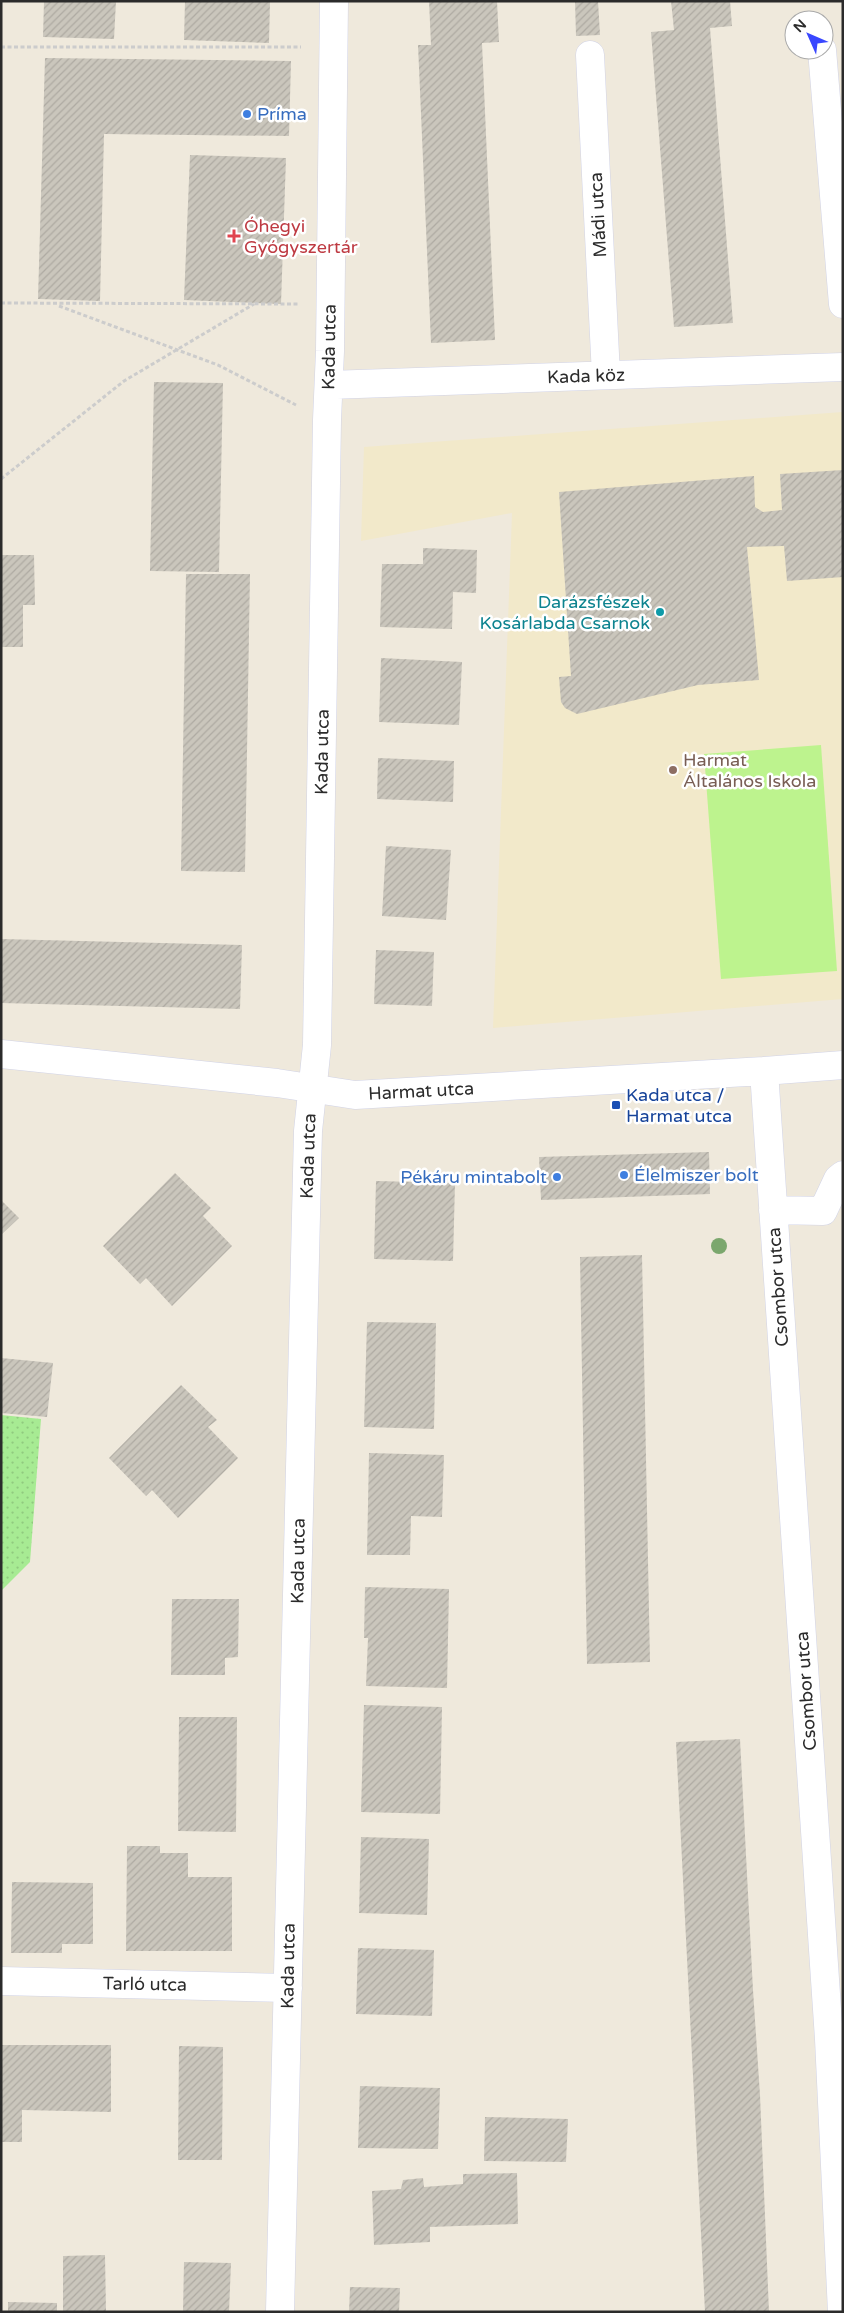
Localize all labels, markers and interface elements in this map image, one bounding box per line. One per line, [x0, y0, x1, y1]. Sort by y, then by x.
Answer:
north arrow [784, 10, 834, 60]
text: N [790, 16, 810, 36]
place label: Príma [257, 103, 307, 125]
marker: Príma [241, 108, 253, 120]
street label: Mádi utca [585, 172, 611, 258]
place label: Óhegyi Gyógyszertár [244, 215, 358, 258]
marker: Óhegyi Gyógyszertár [228, 230, 240, 242]
street label: Kada utca [317, 304, 341, 390]
street label: Kada köz [547, 364, 625, 388]
place label: Darázsfészek Kosárlabda Csarnok [480, 591, 650, 634]
marker: Darázsfészek Kosárlabda Csarnok [654, 606, 666, 618]
street label: Kada utca [310, 709, 334, 795]
place label: Harmat Általános Iskola [683, 749, 816, 792]
marker: Harmat Általános Iskola [667, 764, 679, 776]
street label: Harmat utca [367, 1077, 475, 1105]
place label: Kada utca / Harmat utca [626, 1084, 732, 1127]
marker: Kada utca / Harmat utca [610, 1099, 622, 1111]
street label: Kada utca [296, 1113, 320, 1199]
place label: Élelmiszer bolt [634, 1164, 759, 1186]
place label: Pékáru mintabolt [400, 1166, 547, 1188]
marker: Élelmiszer bolt [618, 1169, 630, 1181]
marker: Pékáru mintabolt [551, 1171, 563, 1183]
street label: Csombor utca [763, 1227, 793, 1347]
street label: Kada utca [286, 1518, 310, 1604]
street label: Csombor utca [791, 1631, 821, 1751]
street label: Kada utca [276, 1923, 300, 2009]
street label: Tarló utca [103, 1972, 187, 1996]

